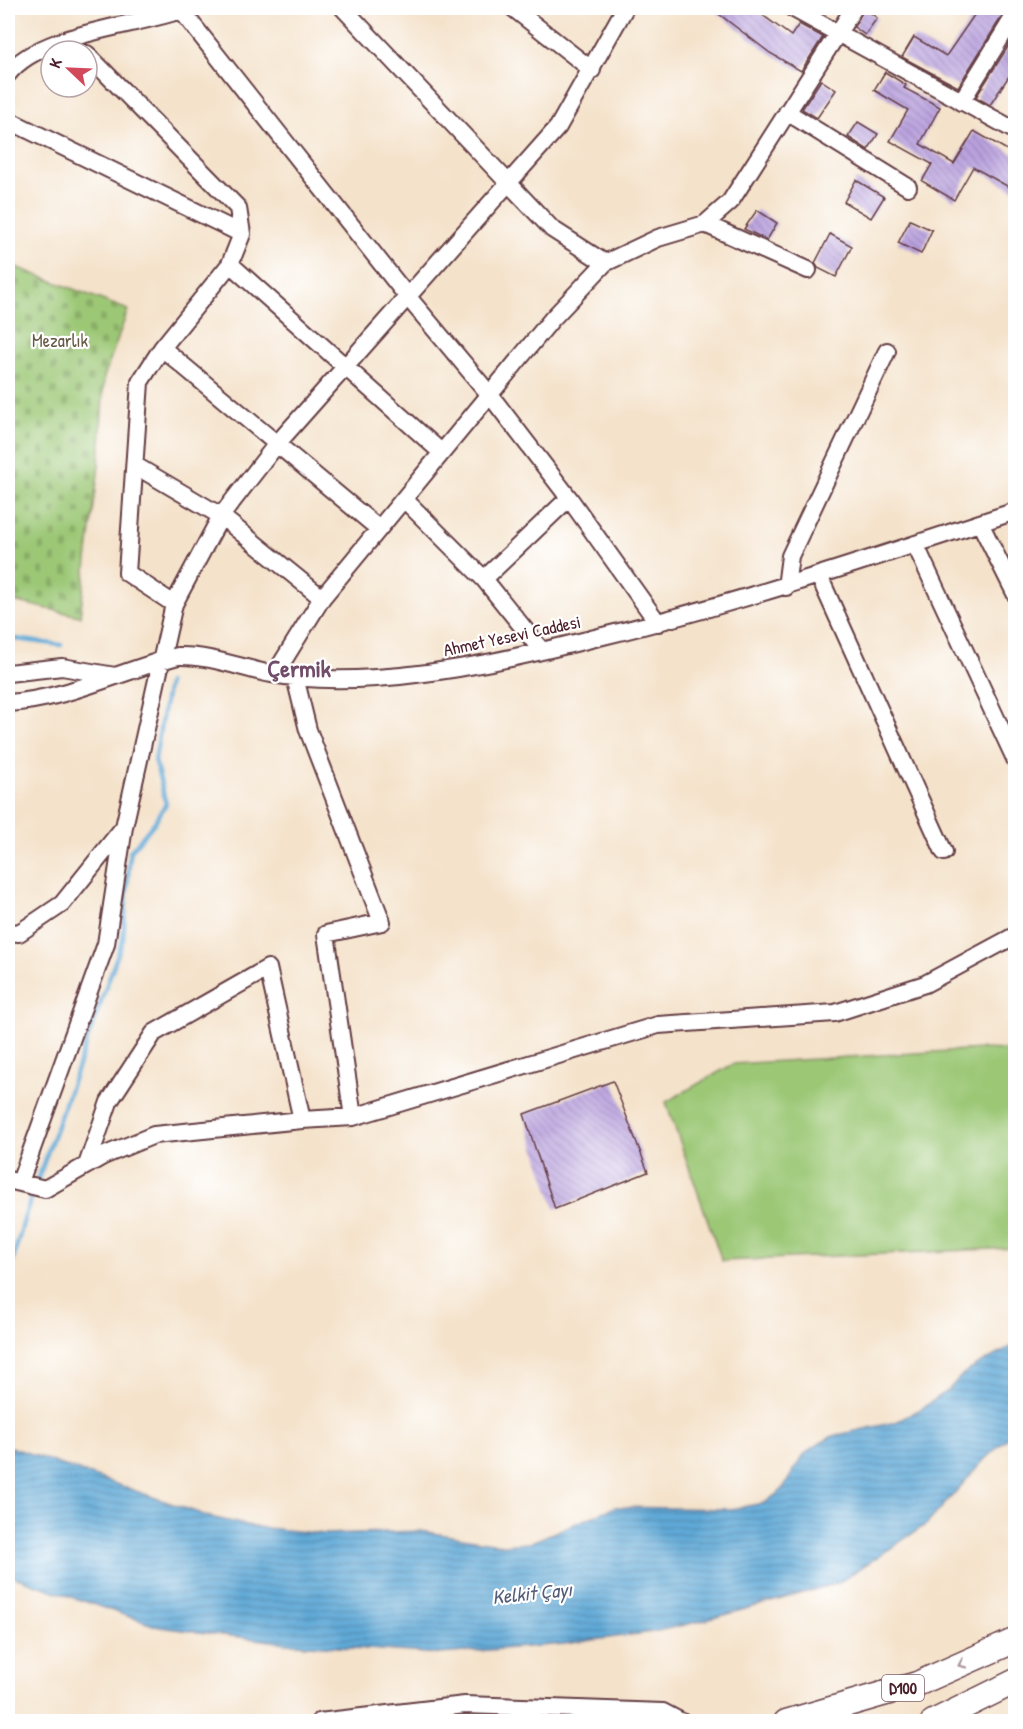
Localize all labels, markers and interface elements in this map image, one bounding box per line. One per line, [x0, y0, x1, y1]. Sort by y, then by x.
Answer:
north arrow [39, 39, 99, 99]
text: K [43, 54, 67, 71]
park label: Mezarlık [32, 328, 88, 353]
street label: Ahmet Yesevi Caddesi [441, 609, 583, 662]
district label: Çermik [267, 652, 331, 684]
water label: Kelkit Çayı [491, 1575, 575, 1611]
one-way arrow [957, 1656, 968, 1668]
road number: D100 [882, 1675, 924, 1701]

